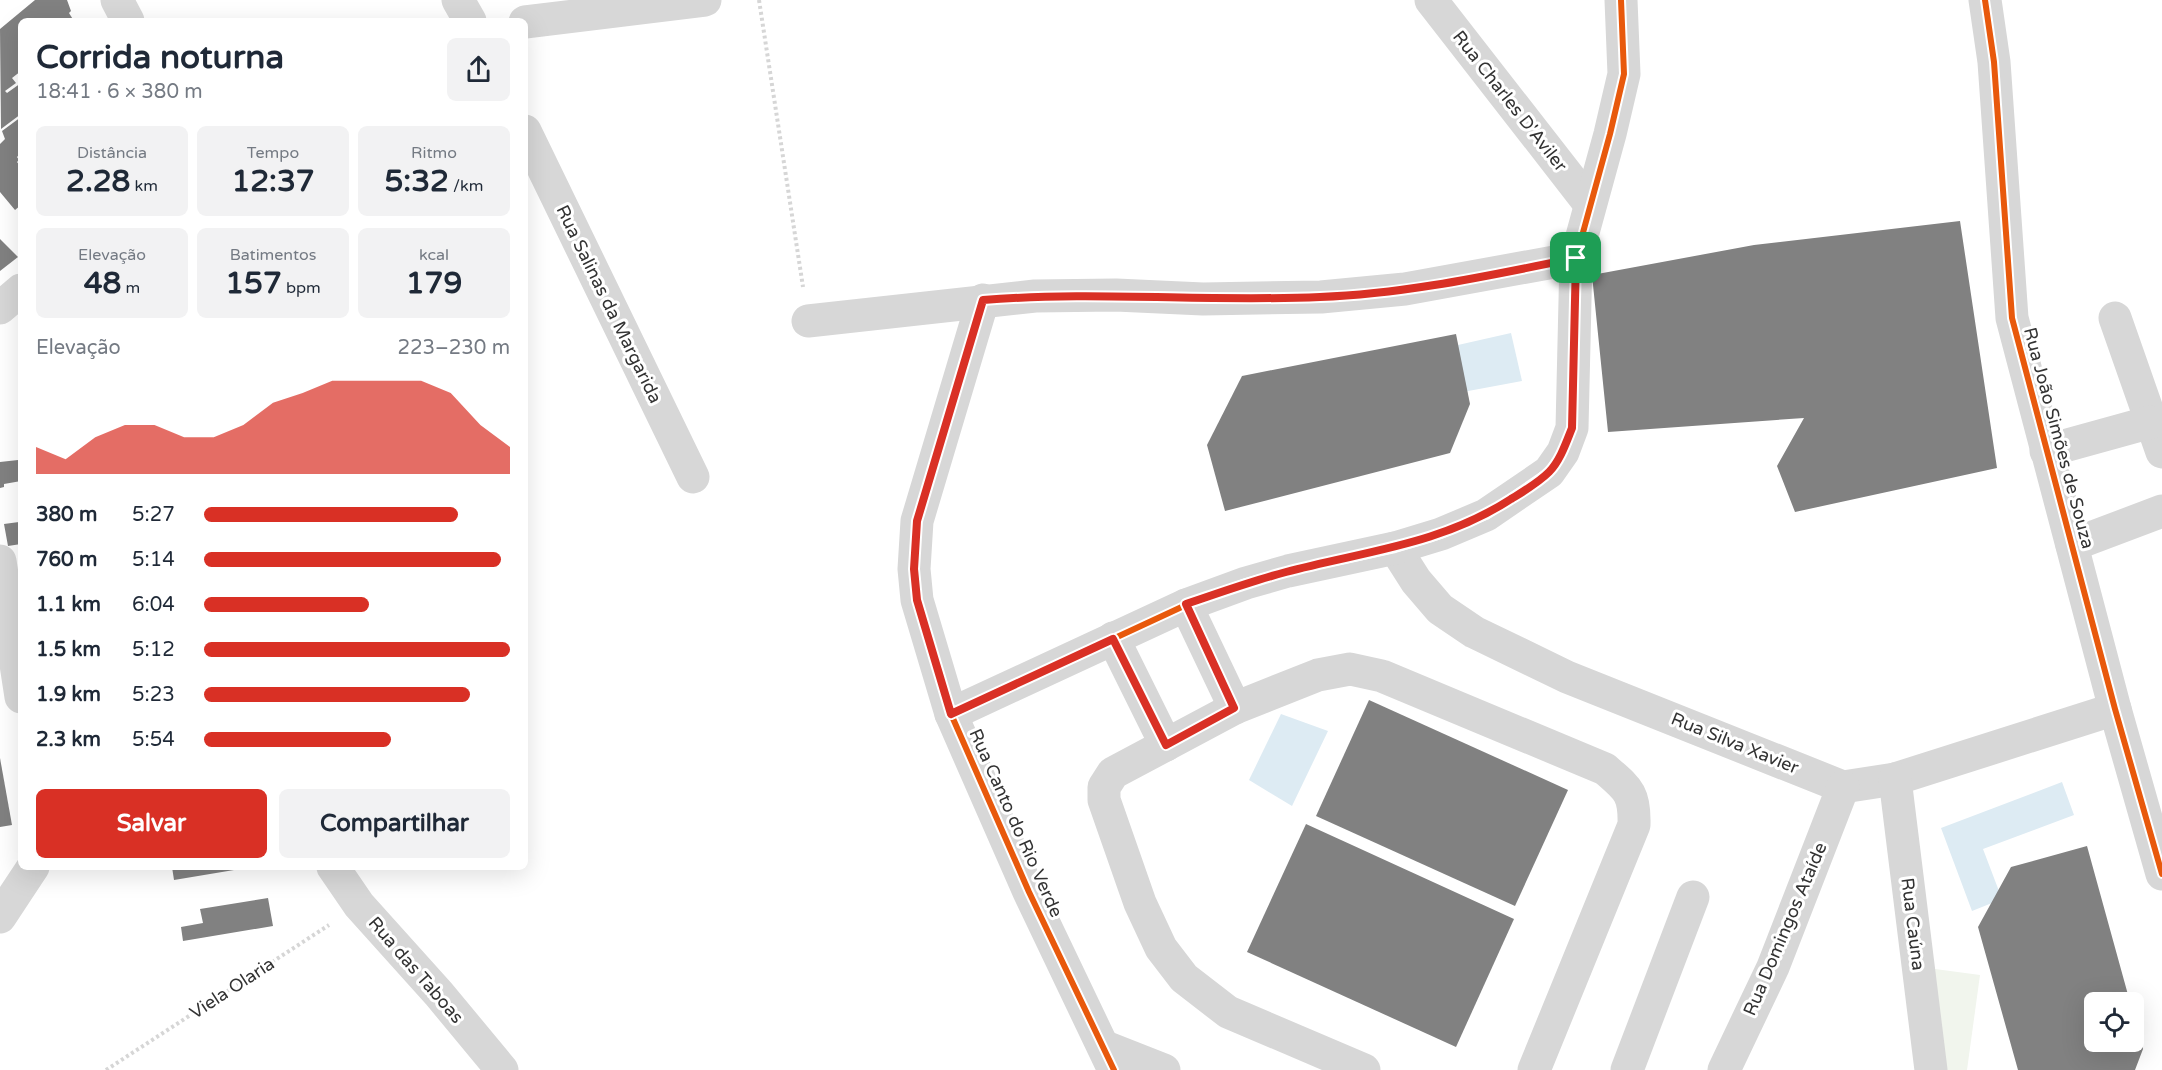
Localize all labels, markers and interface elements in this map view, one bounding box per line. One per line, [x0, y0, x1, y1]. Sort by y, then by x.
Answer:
street label: Rua Charles D'Aviler [1448, 26, 1572, 176]
text: Corrida noturna [36, 38, 284, 77]
button: share [447, 38, 510, 101]
text: 18:41 · 6 × 380 m [36, 80, 203, 104]
text: Distância [77, 143, 147, 163]
text: Tempo [247, 143, 299, 163]
text: Ritmo [411, 143, 457, 163]
text: 2.28 [66, 163, 130, 200]
text: 12:37 [231, 163, 315, 200]
text: 5:32 [385, 163, 449, 200]
text: km [130, 176, 158, 196]
text: /km [449, 176, 483, 196]
street label: Rua Salinas da Margarida [551, 201, 667, 407]
pin [1550, 232, 1601, 283]
icon: arrive [1559, 241, 1592, 274]
text: Elevação [78, 245, 146, 265]
text: Batimentos [230, 245, 316, 265]
text: kcal [419, 245, 449, 265]
text: 48 [84, 265, 121, 302]
text: 157 [225, 265, 282, 302]
text: 179 [406, 265, 462, 302]
text: m [121, 278, 140, 298]
text: bpm [282, 278, 321, 298]
street label: Rua João Simões de Souza [2019, 325, 2099, 551]
text: Elevação [36, 336, 121, 360]
text: 223–230 m [397, 336, 510, 360]
text: 380 m [36, 503, 97, 527]
text: 5:27 [132, 503, 175, 527]
text: 760 m [36, 548, 97, 572]
text: 5:14 [132, 548, 175, 572]
text: 1.1 km [36, 593, 101, 617]
text: 6:04 [132, 593, 175, 617]
text: 1.5 km [36, 638, 101, 662]
text: 5:12 [132, 638, 175, 662]
text: 1.9 km [36, 683, 101, 707]
text: 5:23 [132, 683, 175, 707]
street label: Rua Silva Xavier [1668, 707, 1802, 779]
street label: Rua Canto do Rio Verde [964, 725, 1068, 921]
text: 2.3 km [36, 728, 101, 752]
text: 5:54 [132, 728, 175, 752]
button: Salvar [36, 789, 267, 858]
button: Compartilhar [279, 789, 510, 858]
street label: Rua Domingos Ataíde [1738, 839, 1832, 1019]
street label: Rua Caúna [1896, 876, 1930, 972]
street label: Rua das Taboas [364, 912, 468, 1028]
street label: Viela Olaria [185, 952, 279, 1024]
map controls [2084, 992, 2144, 1052]
button: locate [2084, 992, 2144, 1052]

